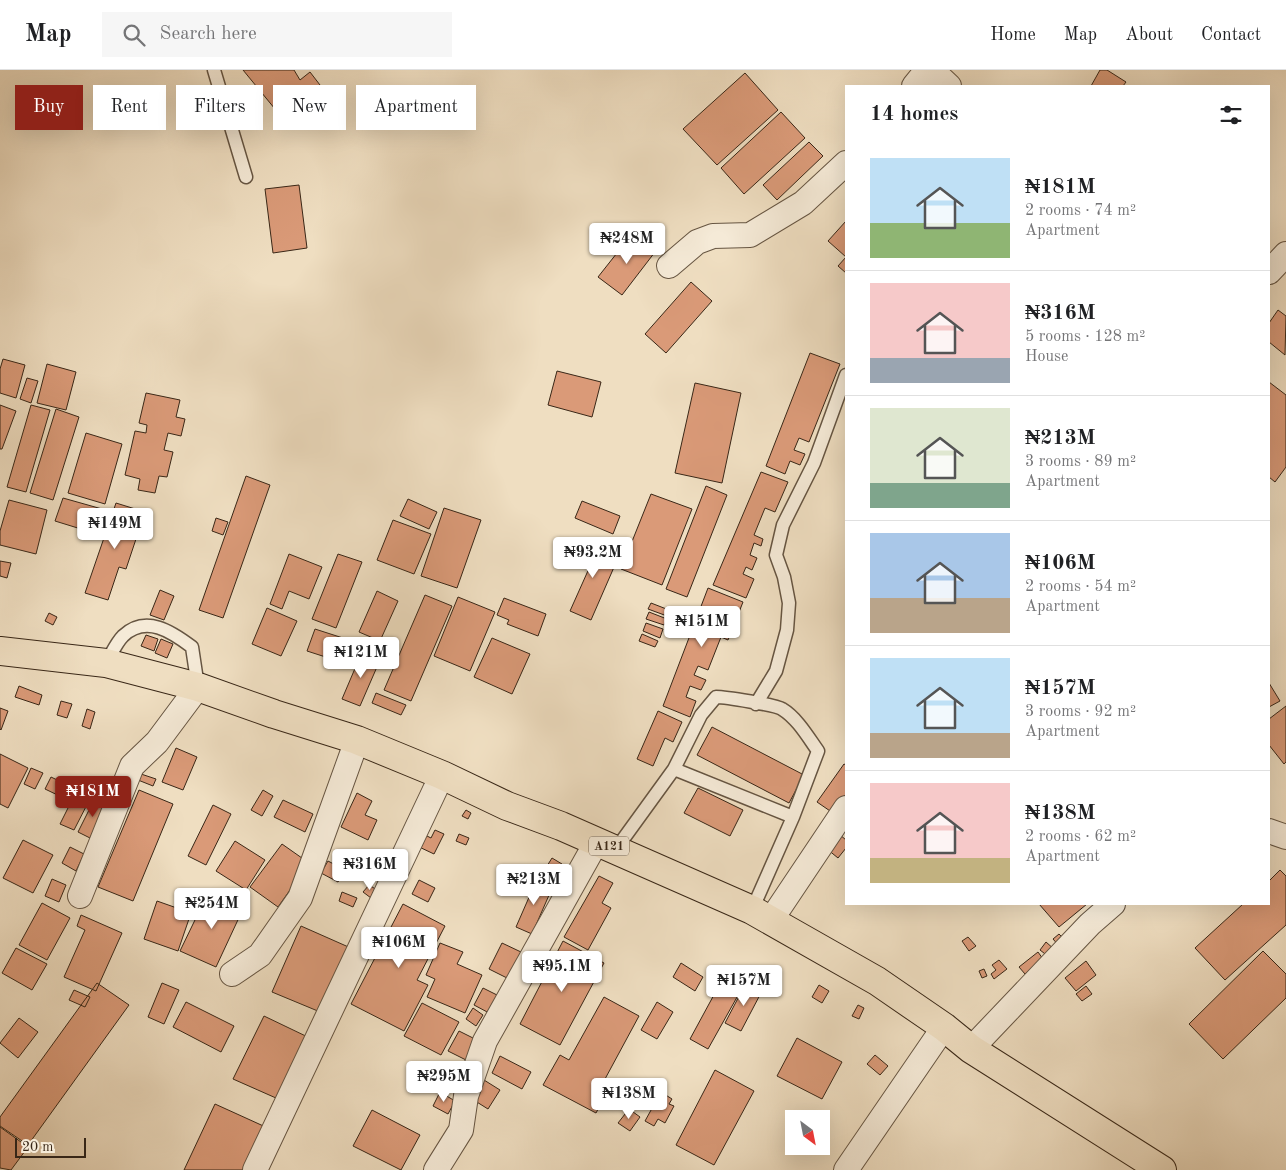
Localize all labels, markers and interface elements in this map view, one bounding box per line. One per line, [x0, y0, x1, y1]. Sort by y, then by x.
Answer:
search box [102, 12, 452, 57]
icon: search [120, 21, 148, 49]
text: Map [25, 23, 72, 47]
text: Search here [160, 25, 257, 44]
text: Home [990, 26, 1036, 44]
text: Map [1064, 26, 1097, 44]
text: About [1125, 26, 1173, 44]
text: Contact [1201, 26, 1261, 44]
chip: Buy [15, 85, 83, 130]
chip: Rent [93, 85, 166, 130]
chip: Filters [176, 85, 263, 130]
chip: New [273, 85, 346, 130]
chip: Apartment [356, 85, 476, 130]
icon: filters [1217, 101, 1245, 129]
text: 14 homes [870, 104, 958, 125]
text: ₦181M [1025, 177, 1095, 198]
icon: home [910, 178, 970, 238]
text: 2 rooms · 74 m² [1025, 203, 1136, 219]
pin: ₦248M [592, 222, 662, 265]
text: Apartment [1025, 223, 1100, 239]
text: ₦248M [600, 231, 654, 247]
icon: home [910, 303, 970, 363]
text: ₦316M [1025, 303, 1095, 324]
text: 5 rooms · 128 m² [1025, 329, 1145, 345]
text: House [1025, 349, 1068, 365]
icon: home [910, 428, 970, 488]
text: ₦213M [1025, 428, 1095, 449]
text: 3 rooms · 89 m² [1025, 454, 1136, 470]
text: Apartment [1025, 474, 1100, 490]
pin: ₦149M [80, 508, 150, 550]
text: ₦149M [88, 516, 142, 532]
pin: ₦93.2M [552, 536, 634, 579]
text: ₦93.2M [564, 545, 622, 561]
icon: home [910, 553, 970, 613]
text: ₦106M [1025, 553, 1095, 574]
text: 2 rooms · 54 m² [1025, 579, 1136, 595]
text: Apartment [1025, 599, 1100, 615]
pin: ₦151M [667, 606, 737, 648]
text: ₦151M [675, 614, 729, 630]
pin: ₦121M [326, 636, 396, 679]
text: ₦121M [334, 645, 388, 661]
icon: home [910, 678, 970, 738]
text: ₦157M [1025, 678, 1095, 699]
text: 3 rooms · 92 m² [1025, 704, 1136, 720]
text: Apartment [1025, 724, 1100, 740]
pin: ₦181M [58, 776, 128, 818]
text: ₦181M [66, 784, 120, 800]
icon: home [910, 803, 970, 863]
text: ₦138M [1025, 803, 1095, 824]
text: 2 rooms · 62 m² [1025, 829, 1136, 845]
road number: A121 [589, 836, 629, 856]
pin: ₦316M [335, 848, 405, 891]
text: Apartment [1025, 849, 1100, 865]
text: ₦316M [343, 857, 397, 873]
pin: ₦213M [499, 864, 569, 906]
text: ₦213M [507, 872, 561, 888]
pin: ₦254M [177, 888, 247, 930]
text: ₦254M [185, 896, 239, 912]
pin: ₦106M [364, 926, 434, 969]
text: ₦106M [372, 935, 426, 951]
pin: ₦95.1M [521, 950, 603, 993]
text: ₦95.1M [533, 959, 591, 975]
pin: ₦157M [709, 964, 779, 1007]
text: ₦157M [717, 973, 771, 989]
pin: ₦295M [409, 1060, 479, 1103]
text: ₦295M [417, 1069, 471, 1085]
pin: ₦138M [594, 1078, 664, 1120]
text: ₦138M [602, 1086, 656, 1102]
north arrow [785, 1110, 830, 1155]
map controls [785, 1110, 830, 1155]
scale bar [15, 1135, 86, 1158]
text: 20 m [22, 1140, 53, 1154]

